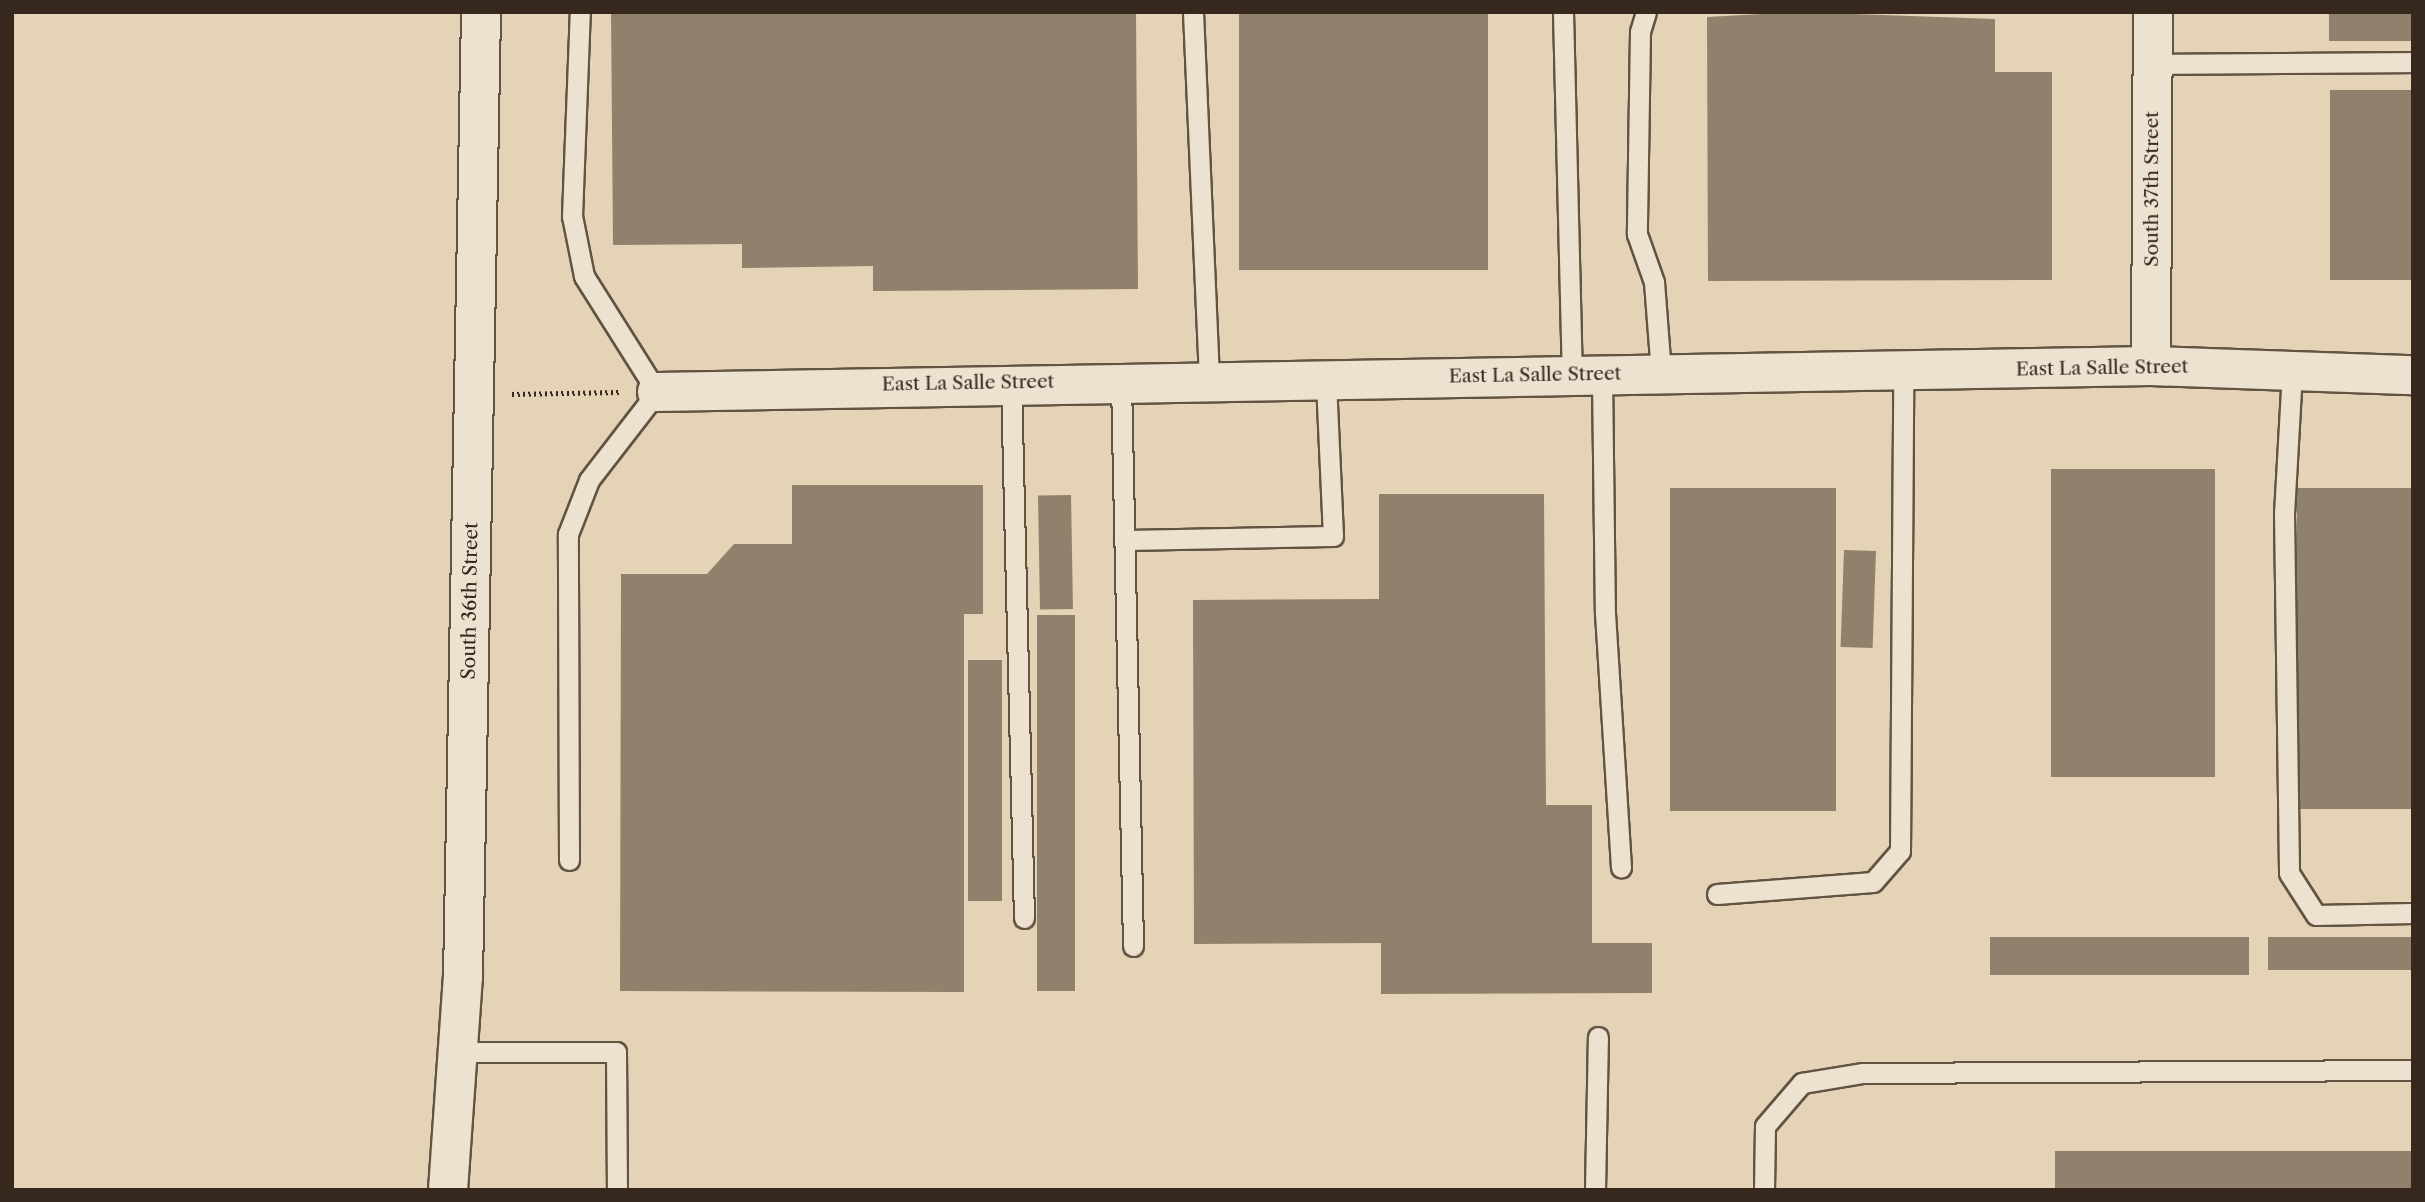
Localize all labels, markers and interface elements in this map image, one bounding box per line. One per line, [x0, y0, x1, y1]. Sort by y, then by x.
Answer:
street label: South 37th Street [2141, 111, 2163, 267]
street label: East La Salle Street [2015, 355, 2189, 381]
street label: East La Salle Street [1448, 362, 1622, 388]
street label: East La Salle Street [881, 370, 1055, 396]
street label: South 36th Street [457, 522, 483, 680]

